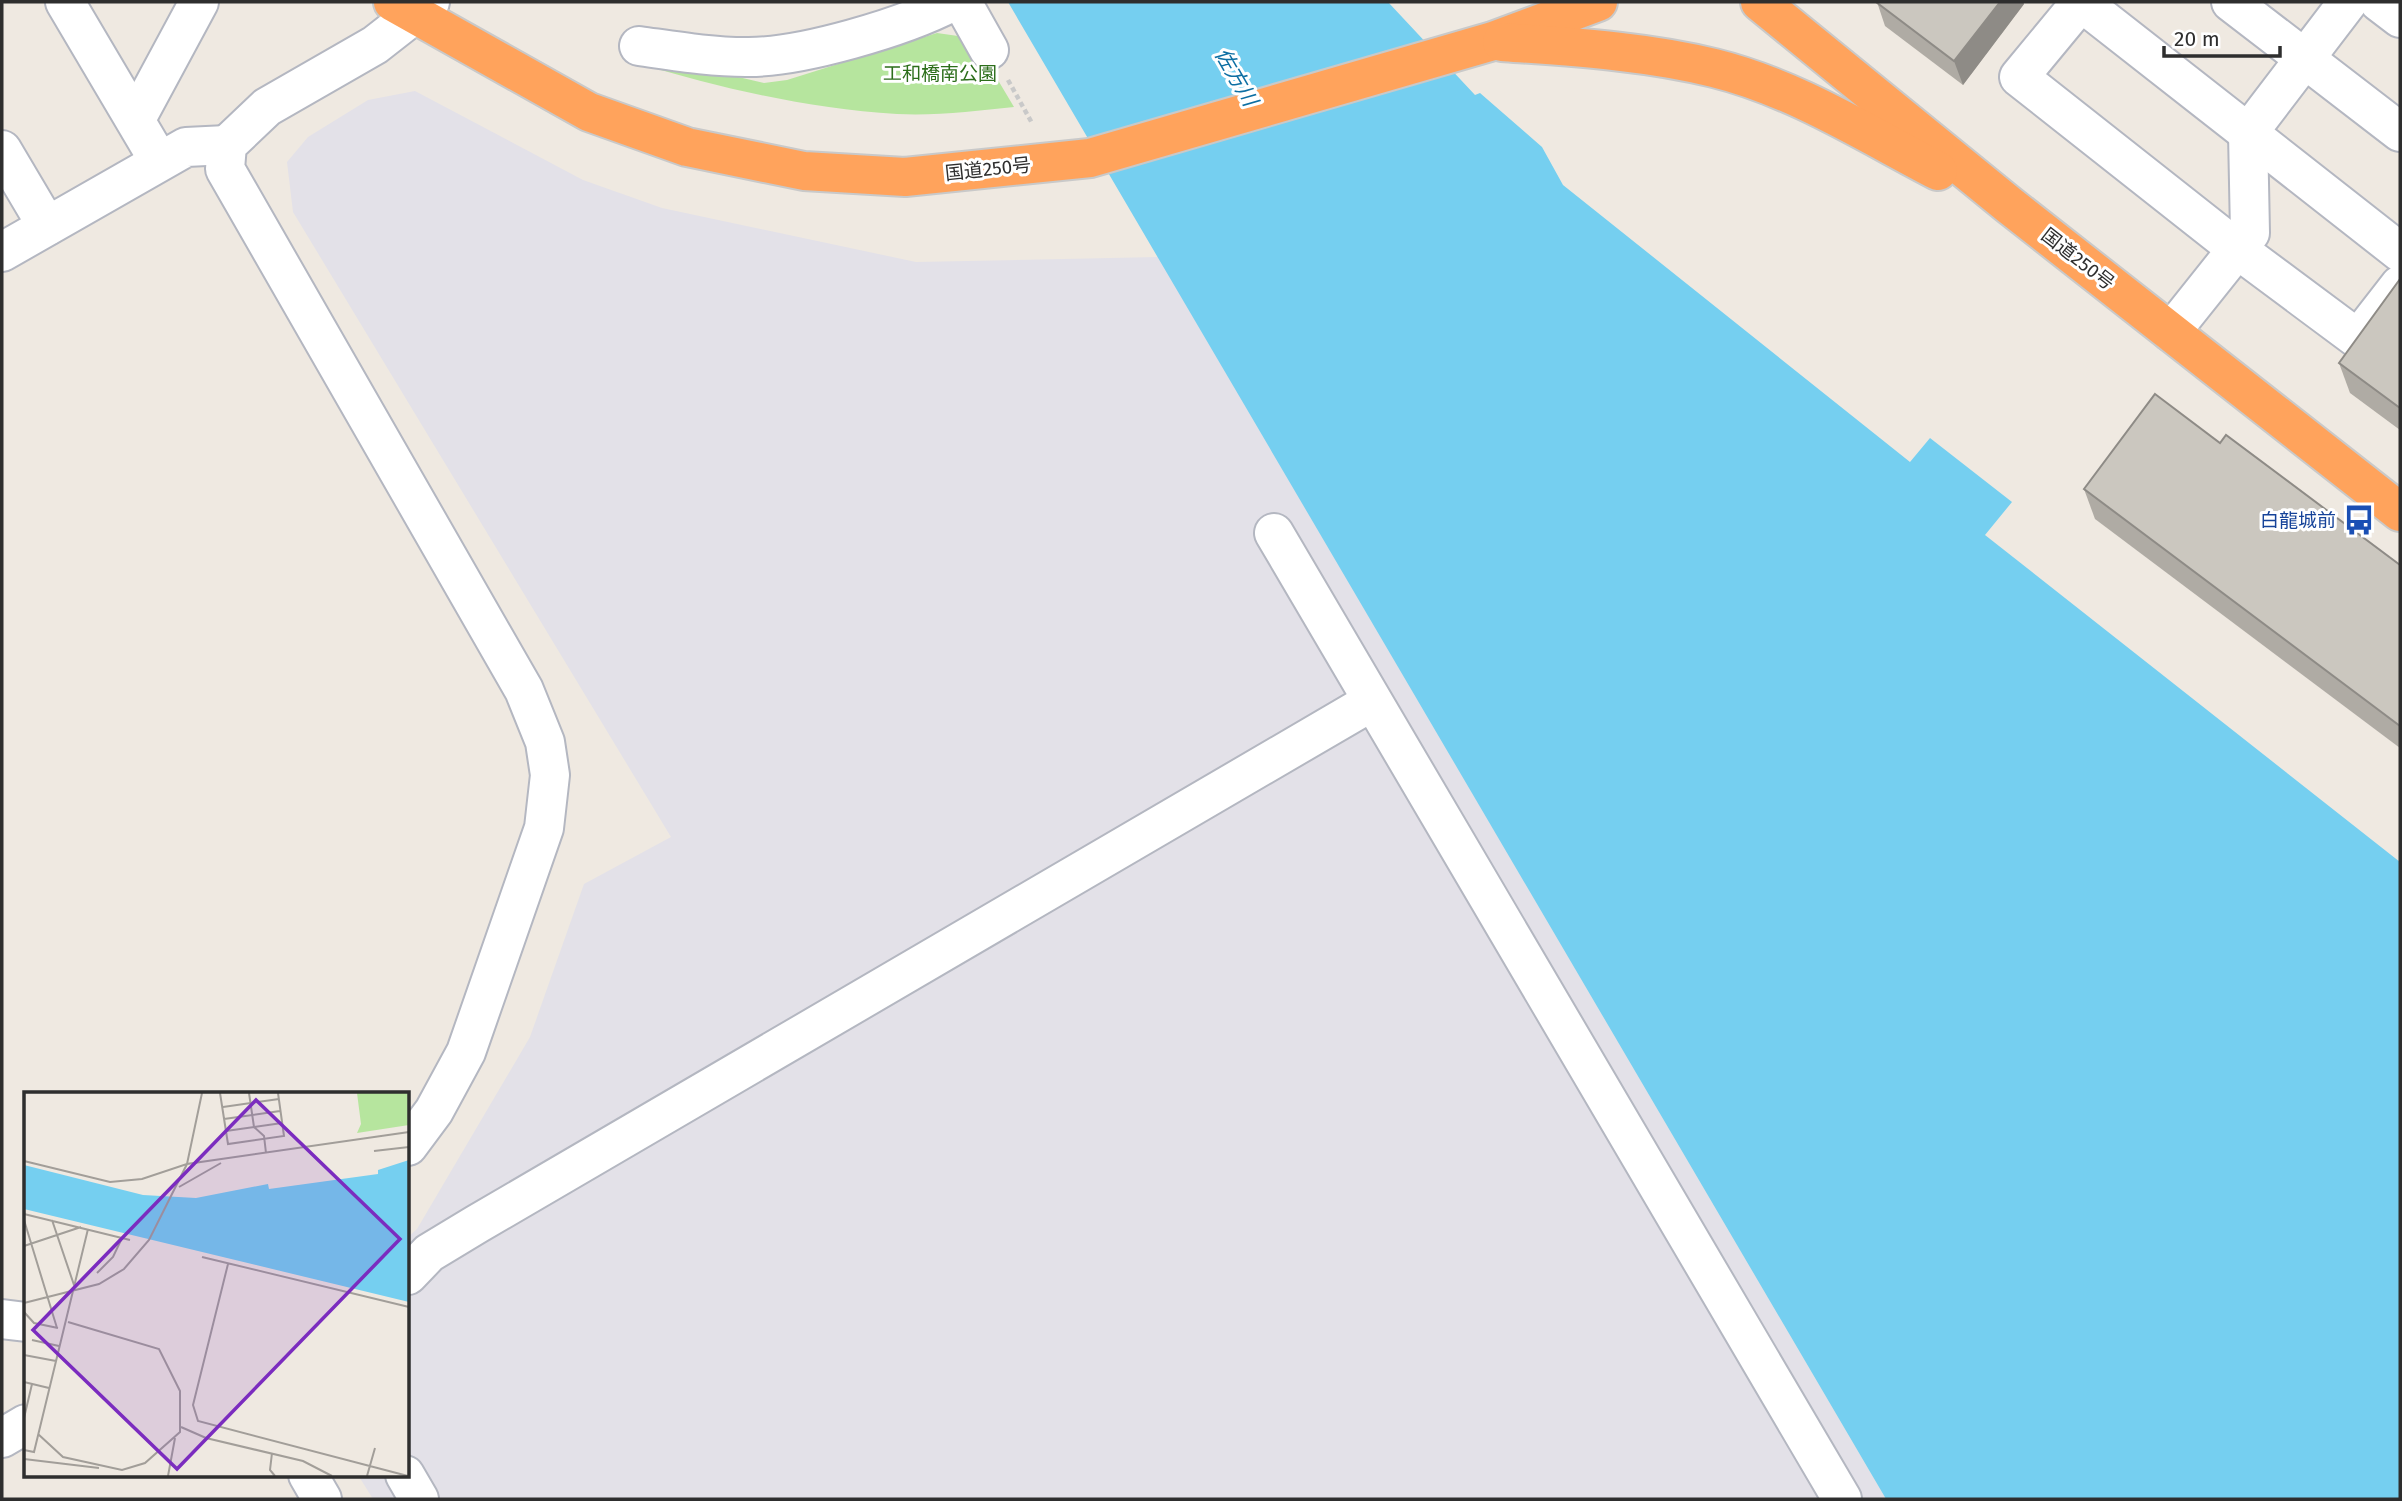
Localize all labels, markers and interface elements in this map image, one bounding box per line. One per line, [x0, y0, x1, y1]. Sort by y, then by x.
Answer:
scale bar [2164, 14, 2280, 58]
text: 20 m [2174, 26, 2220, 52]
water label: 佐方川 [1209, 43, 1264, 113]
park label: 工和橋南公園 [883, 62, 997, 85]
street label: 国道250号 [944, 153, 1032, 185]
street label: 国道250号 [2037, 223, 2119, 295]
bus stop icon: 白龍城前 [2342, 503, 2376, 537]
place label: 白龍城前 [2260, 509, 2336, 532]
inset map [24, 1092, 410, 1476]

